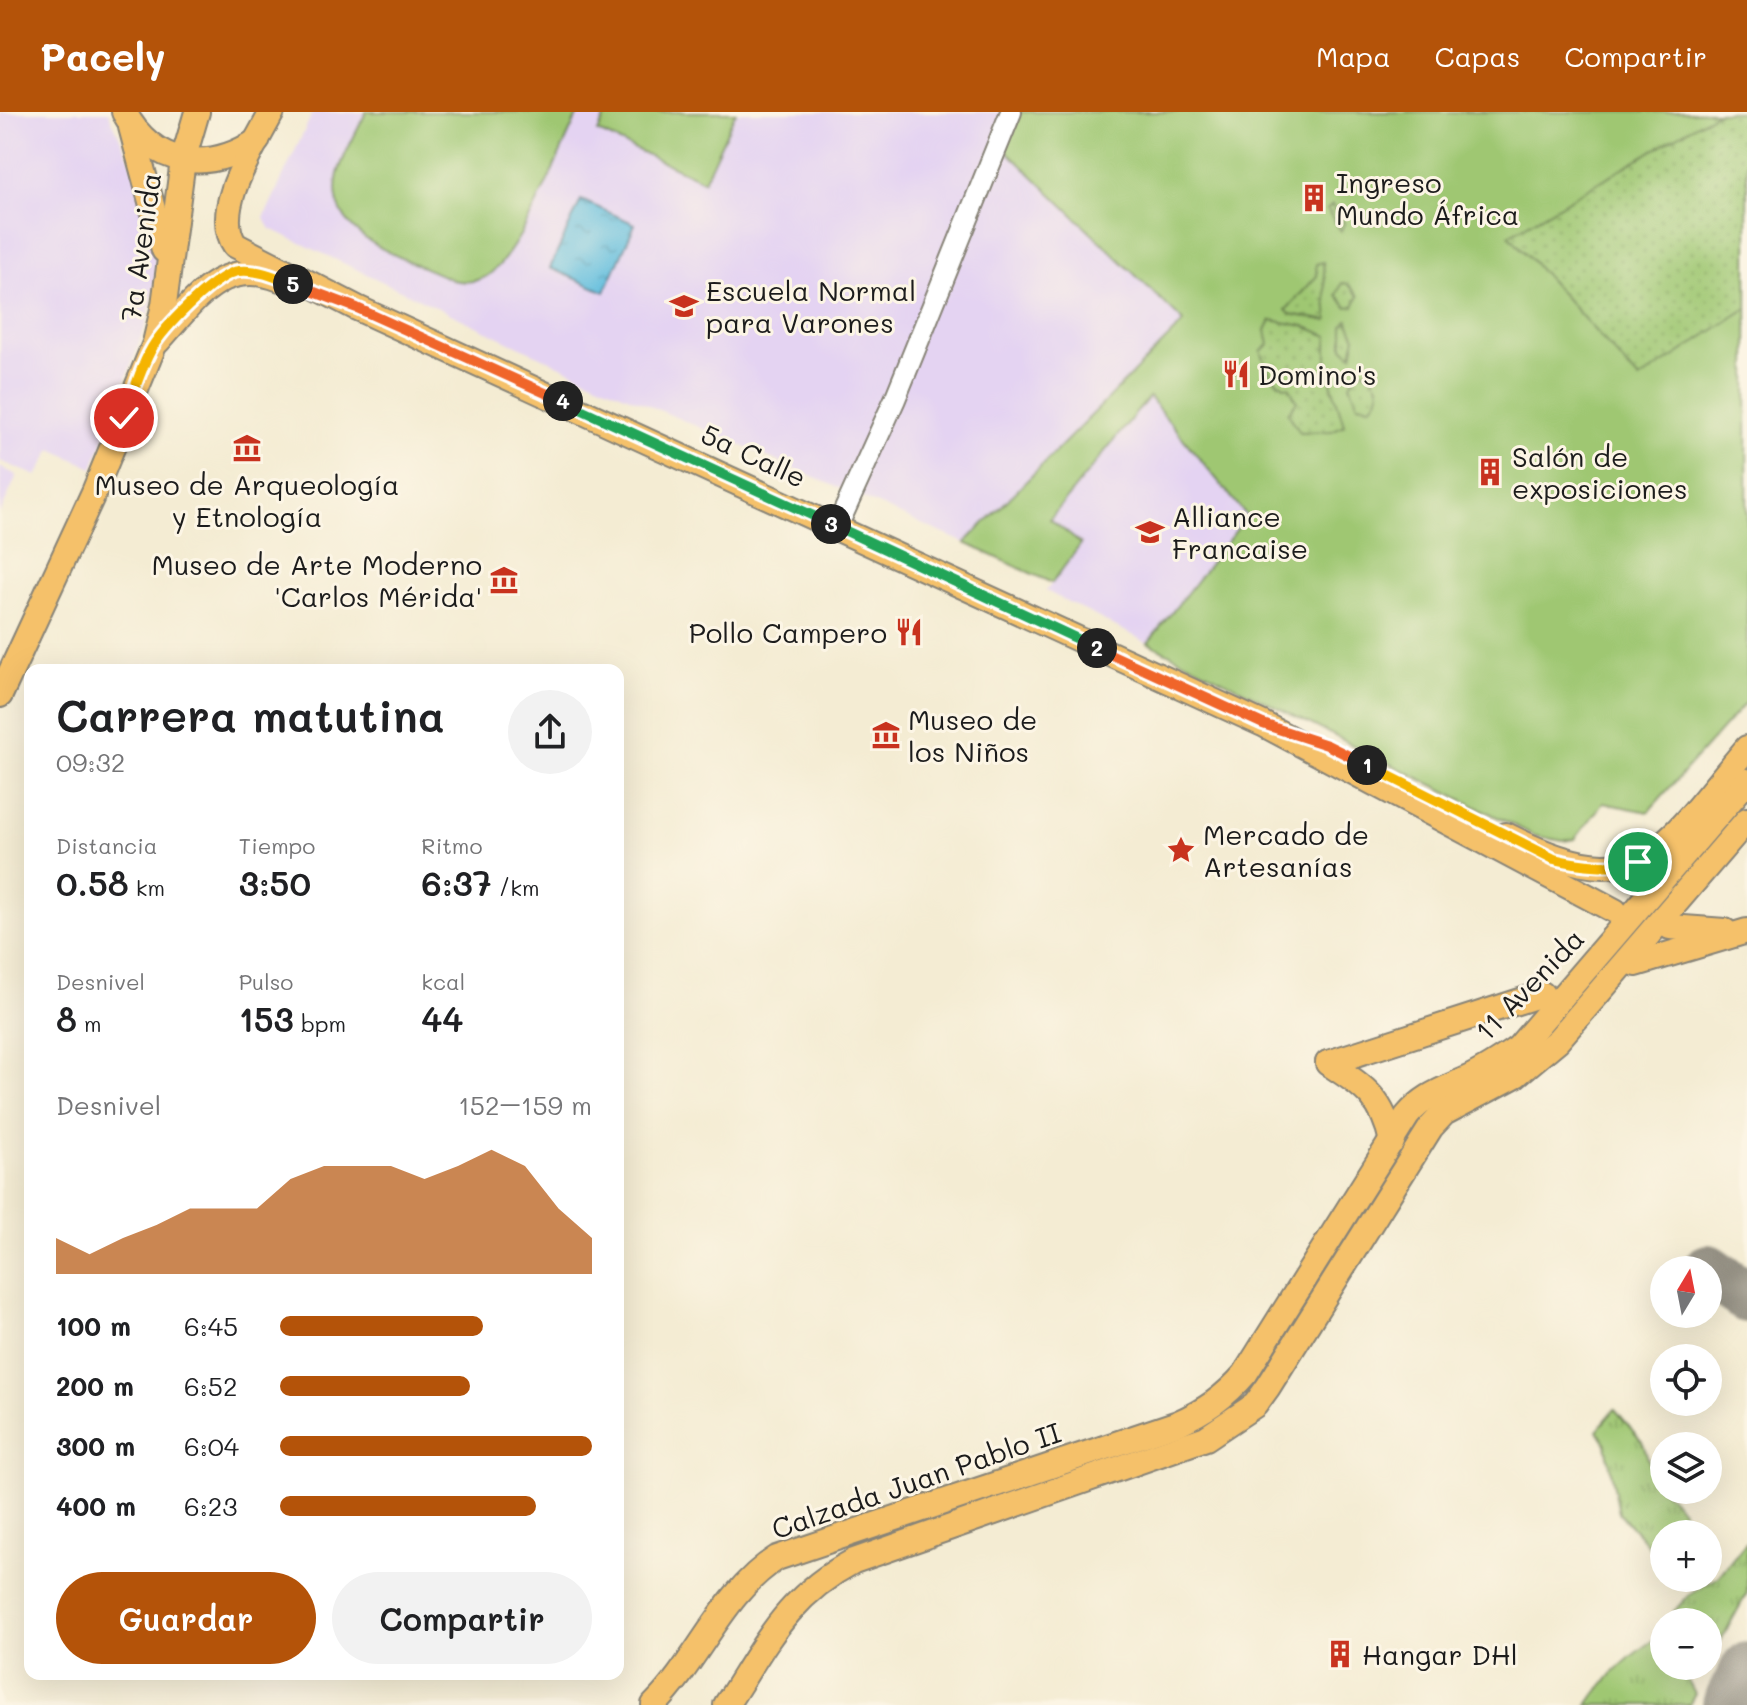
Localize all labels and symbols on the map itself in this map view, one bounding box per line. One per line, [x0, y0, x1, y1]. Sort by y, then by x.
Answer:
place label: Ingreso Mundo África [1336, 164, 1519, 232]
street label: 7a Avenida [112, 170, 168, 324]
building icon: Ingreso Mundo África [1299, 183, 1329, 213]
pin: 5 [273, 264, 313, 304]
place label: Escuela Normal para Varones [706, 272, 916, 340]
school or university icon: Escuela Normal para Varones [669, 291, 699, 321]
place label: Domino's [1258, 356, 1377, 392]
restaurant icon: Domino's [1221, 359, 1251, 389]
pin: 4 [543, 381, 583, 421]
pin [90, 384, 158, 452]
street label: 5a Calle [696, 415, 812, 495]
museum icon: Museo de Arqueología y Etnología [232, 433, 262, 463]
place label: Salón de exposiciones [1512, 438, 1688, 506]
building icon: Salón de exposiciones [1475, 457, 1505, 487]
place label: Museo de Arqueología y Etnología [95, 466, 399, 534]
place label: Alliance Francaise [1172, 498, 1308, 566]
pin: 3 [811, 504, 851, 544]
school or university icon: Alliance Francaise [1135, 517, 1165, 547]
place label: Museo de Arte Moderno 'Carlos Mérida' [152, 546, 482, 614]
museum icon: Museo de Arte Moderno 'Carlos Mérida' [489, 565, 519, 595]
place label: Pollo Campero [689, 614, 887, 650]
restaurant icon: Pollo Campero [894, 617, 924, 647]
pin: 2 [1077, 628, 1117, 668]
place label: Museo de los Niños [908, 701, 1037, 769]
museum icon: Museo de los Niños [871, 720, 901, 750]
pin: 1 [1347, 745, 1387, 785]
place label: Mercado de Artesanías [1203, 816, 1369, 884]
pin [1604, 828, 1672, 896]
place icon: Mercado de Artesanías [1166, 835, 1196, 865]
street label: 11 Avenida [1467, 920, 1591, 1048]
north arrow [1650, 1256, 1722, 1328]
street label: Calzada Juan Pablo II [767, 1414, 1065, 1546]
place label: Hangar DHl [1362, 1636, 1518, 1672]
building icon: Hangar DHl [1325, 1639, 1355, 1669]

